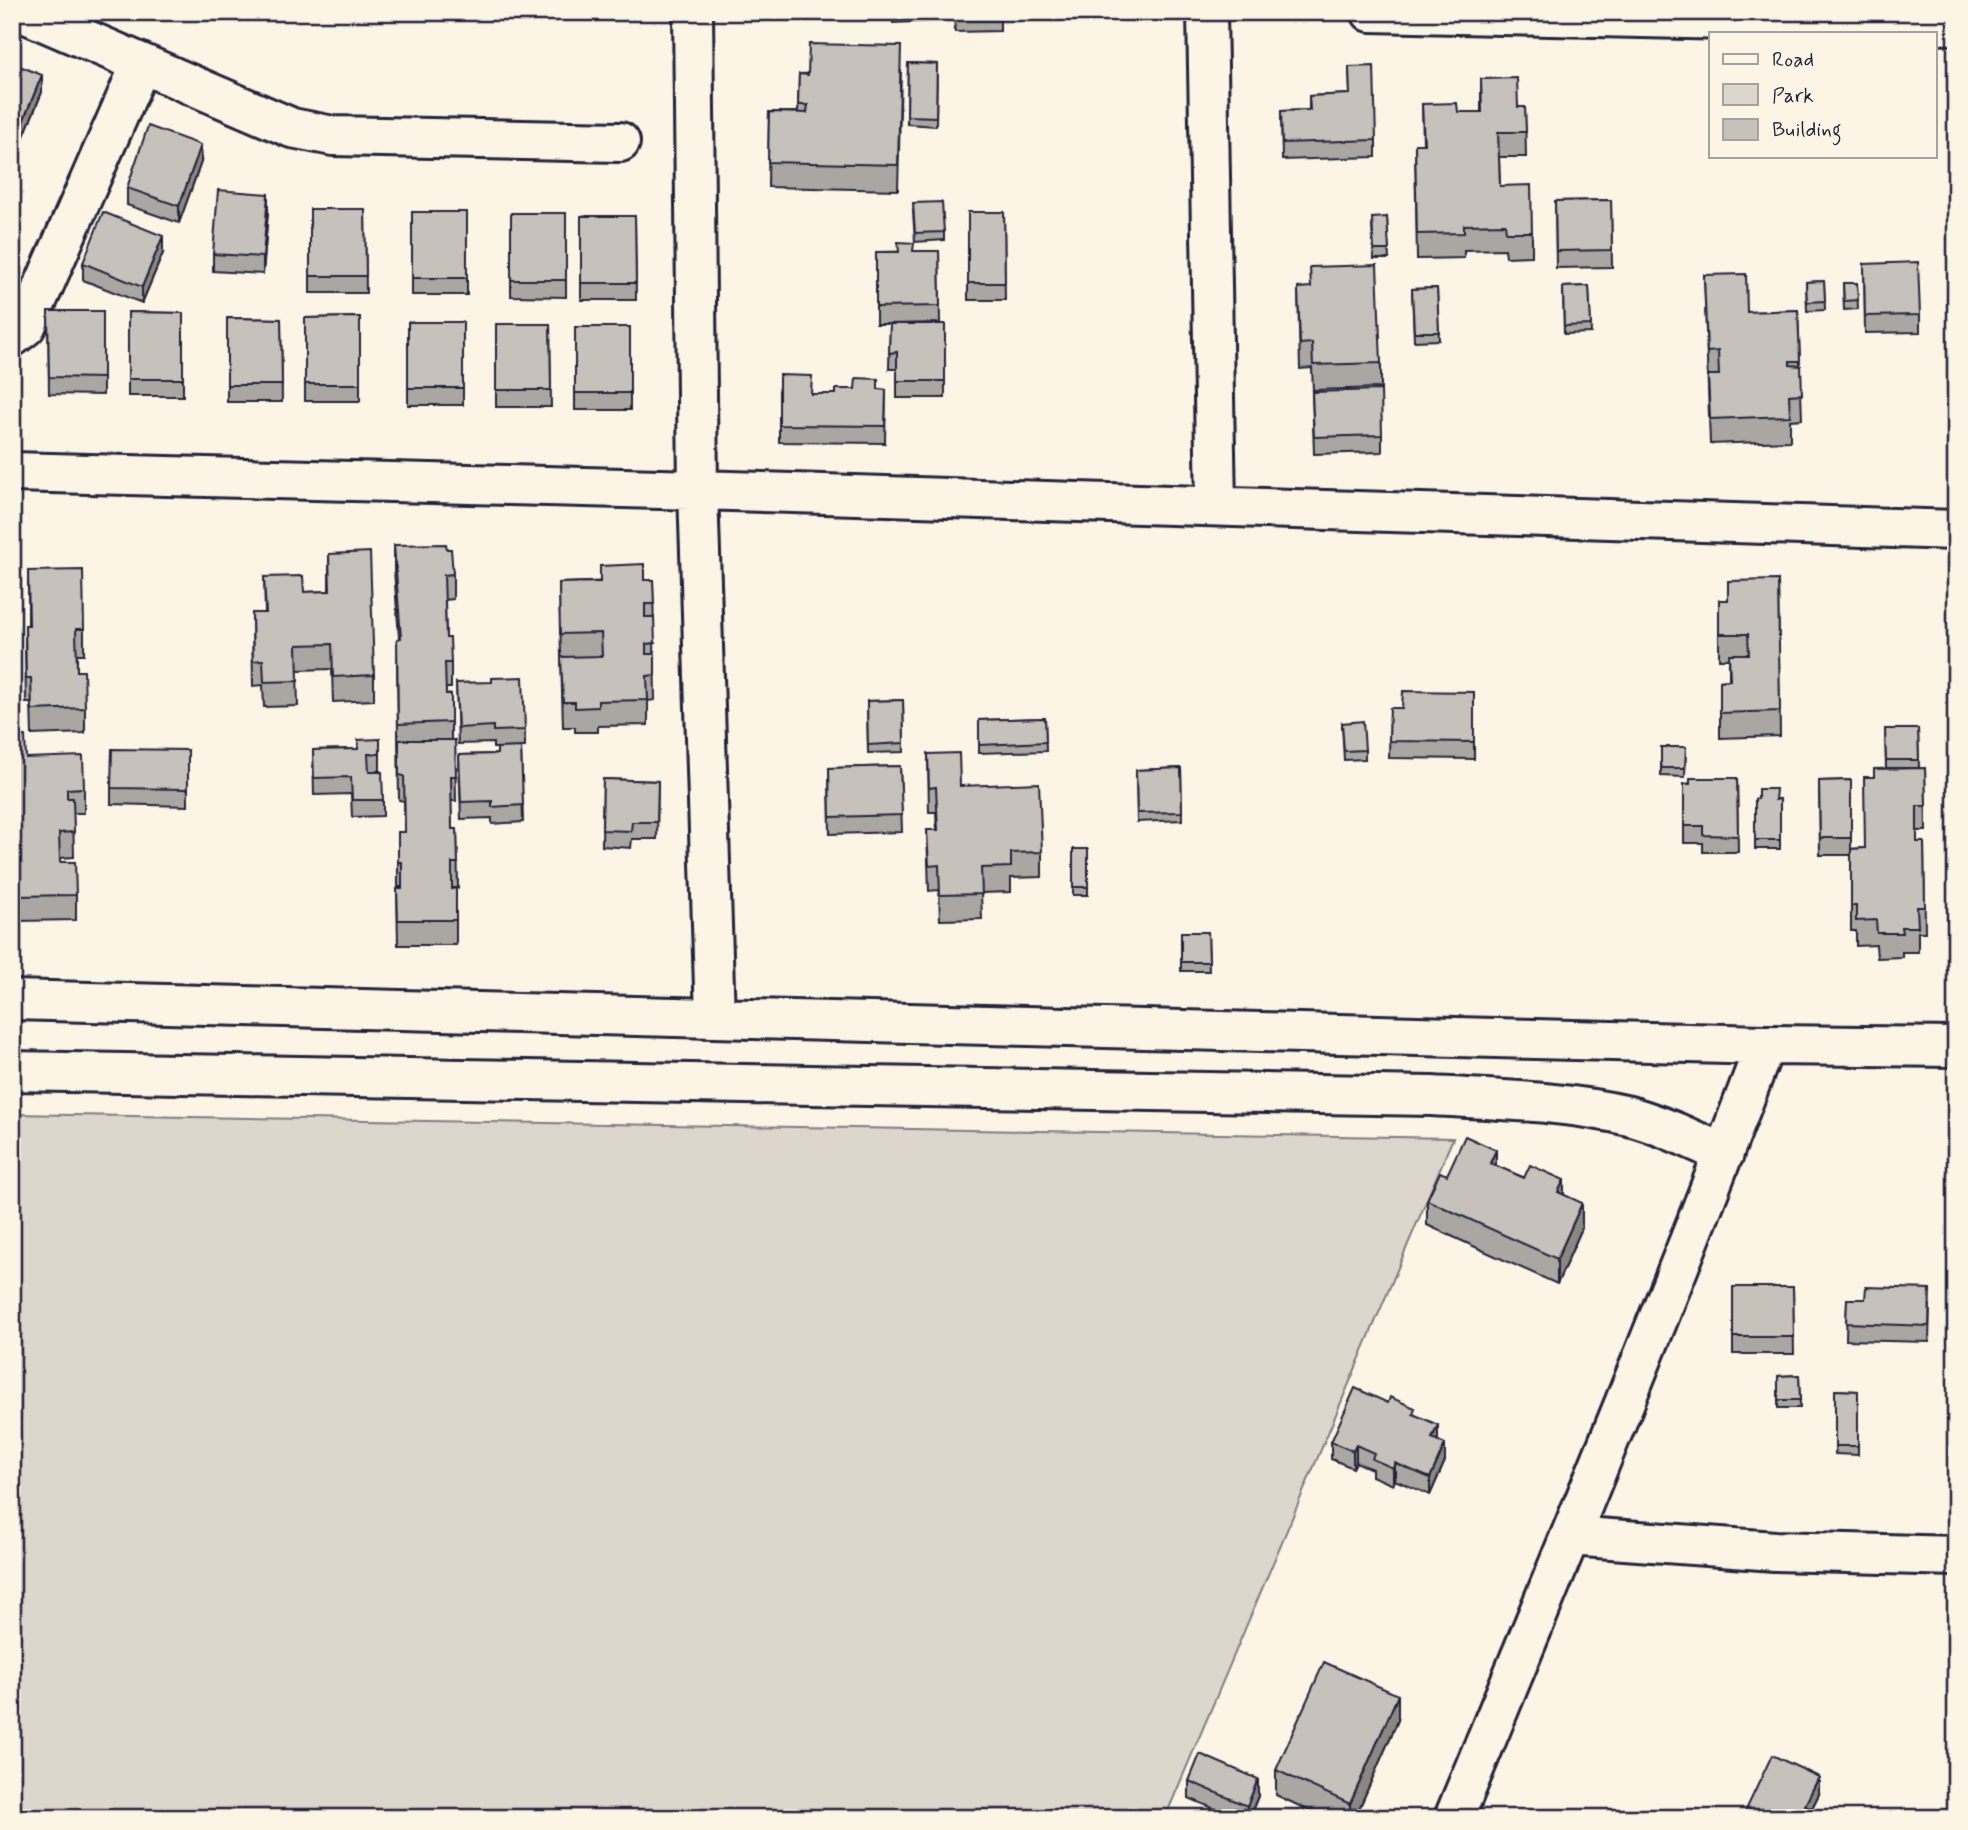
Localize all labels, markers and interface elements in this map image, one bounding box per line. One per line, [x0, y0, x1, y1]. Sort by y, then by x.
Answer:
legend [1709, 32, 1937, 158]
text: Road [1772, 46, 1814, 74]
text: Park [1772, 82, 1814, 110]
text: Building [1772, 116, 1842, 146]

